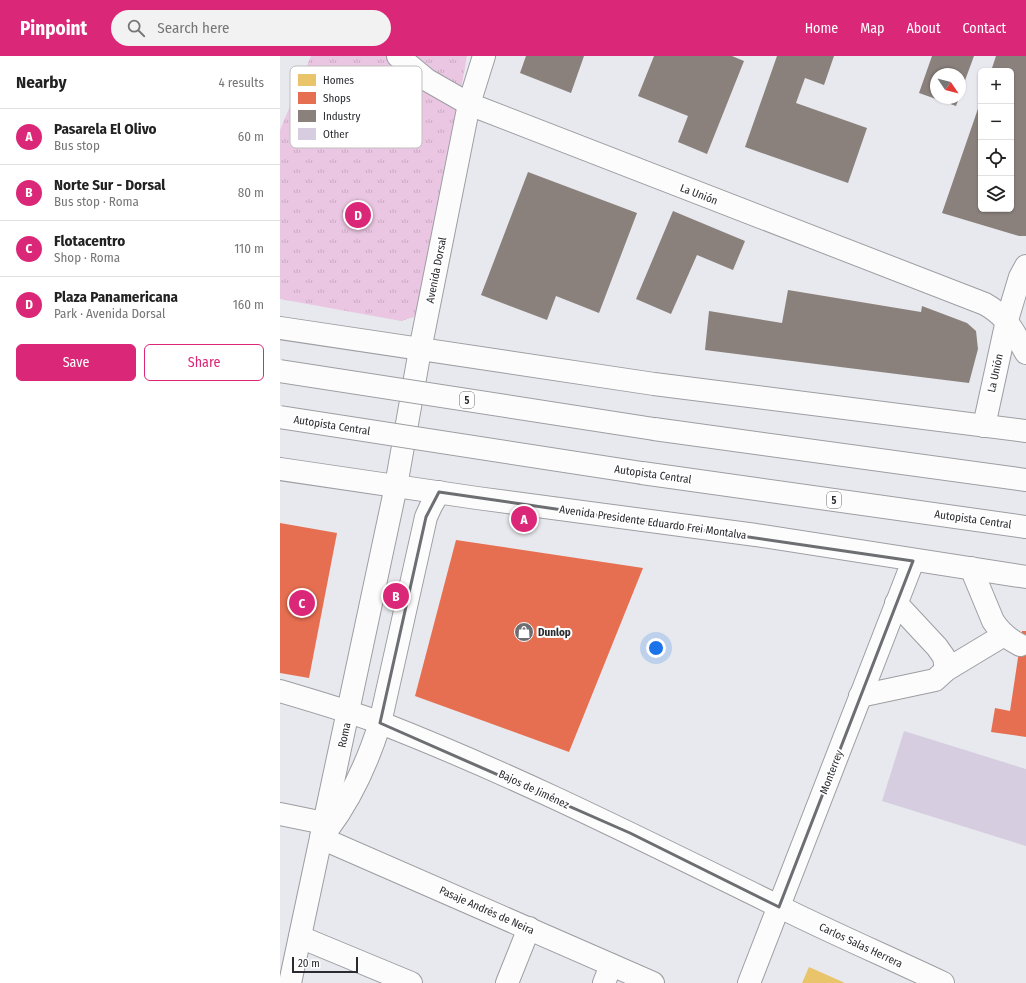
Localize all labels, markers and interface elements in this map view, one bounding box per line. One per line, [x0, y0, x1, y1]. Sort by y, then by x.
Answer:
search box [111, 10, 391, 46]
text: Pinpoint [20, 17, 87, 40]
icon: search [125, 17, 147, 39]
text: Search here [157, 19, 230, 37]
text: Home [805, 20, 838, 37]
text: Map [860, 20, 884, 37]
text: About [906, 20, 941, 37]
text: Contact [963, 20, 1006, 37]
legend [290, 66, 422, 148]
north arrow [930, 68, 966, 104]
map controls [978, 68, 1014, 212]
button: + [978, 68, 1014, 104]
text: Nearby [16, 72, 67, 93]
text: Homes [323, 74, 354, 87]
text: 4 results [218, 75, 264, 90]
text: Shops [323, 92, 351, 105]
button: − [978, 104, 1014, 140]
text: Industry [323, 110, 360, 123]
text: Pasarela El Olivo [54, 120, 157, 138]
text: Other [323, 128, 349, 141]
text: A [25, 129, 33, 144]
text: 60 m [238, 129, 264, 144]
text: Bus stop [54, 138, 100, 153]
button: locate [978, 140, 1014, 176]
text: Norte Sur - Dorsal [54, 176, 165, 194]
button: layers [978, 176, 1014, 212]
street label: La Unión [678, 181, 720, 208]
text: B [25, 185, 33, 200]
text: 80 m [238, 185, 264, 200]
text: Bus stop · Roma [54, 194, 139, 209]
pin: D [345, 200, 371, 230]
text: Flotacentro [54, 232, 125, 250]
street label: Avenida Dorsal [424, 236, 449, 304]
text: C [26, 241, 32, 256]
text: 110 m [234, 241, 264, 256]
text: Shop · Roma [54, 250, 120, 265]
text: Plaza Panamericana [54, 288, 178, 306]
text: D [25, 297, 33, 312]
text: 160 m [233, 297, 264, 312]
text: Park · Avenida Dorsal [54, 306, 165, 321]
button: Save [16, 344, 136, 381]
button: Share [144, 344, 264, 381]
street label: La Unión [985, 352, 1006, 394]
road number: 5 [460, 392, 474, 408]
street label: Autopista Central [293, 413, 371, 438]
street label: Autopista Central [614, 463, 692, 486]
road number: 5 [827, 492, 841, 508]
street label: Avenida Presidente Eduardo Frei Montalva [559, 503, 747, 542]
pin: A [511, 504, 537, 534]
street label: Autopista Central [934, 508, 1012, 531]
pin: B [383, 581, 409, 611]
pin: C [289, 588, 315, 618]
shop icon: Dunlop [513, 621, 535, 643]
place label: Dunlop [538, 626, 571, 639]
your location [646, 638, 666, 658]
street label: Roma [335, 721, 353, 749]
street label: Monterrey [817, 748, 846, 796]
street label: Bajos de Jiménez [497, 767, 572, 812]
street label: Pasaje Andrés de Neira [437, 884, 536, 937]
street label: Carlos Salas Herrera [817, 920, 905, 970]
scale bar [292, 955, 358, 974]
text: 20 m [298, 957, 320, 970]

